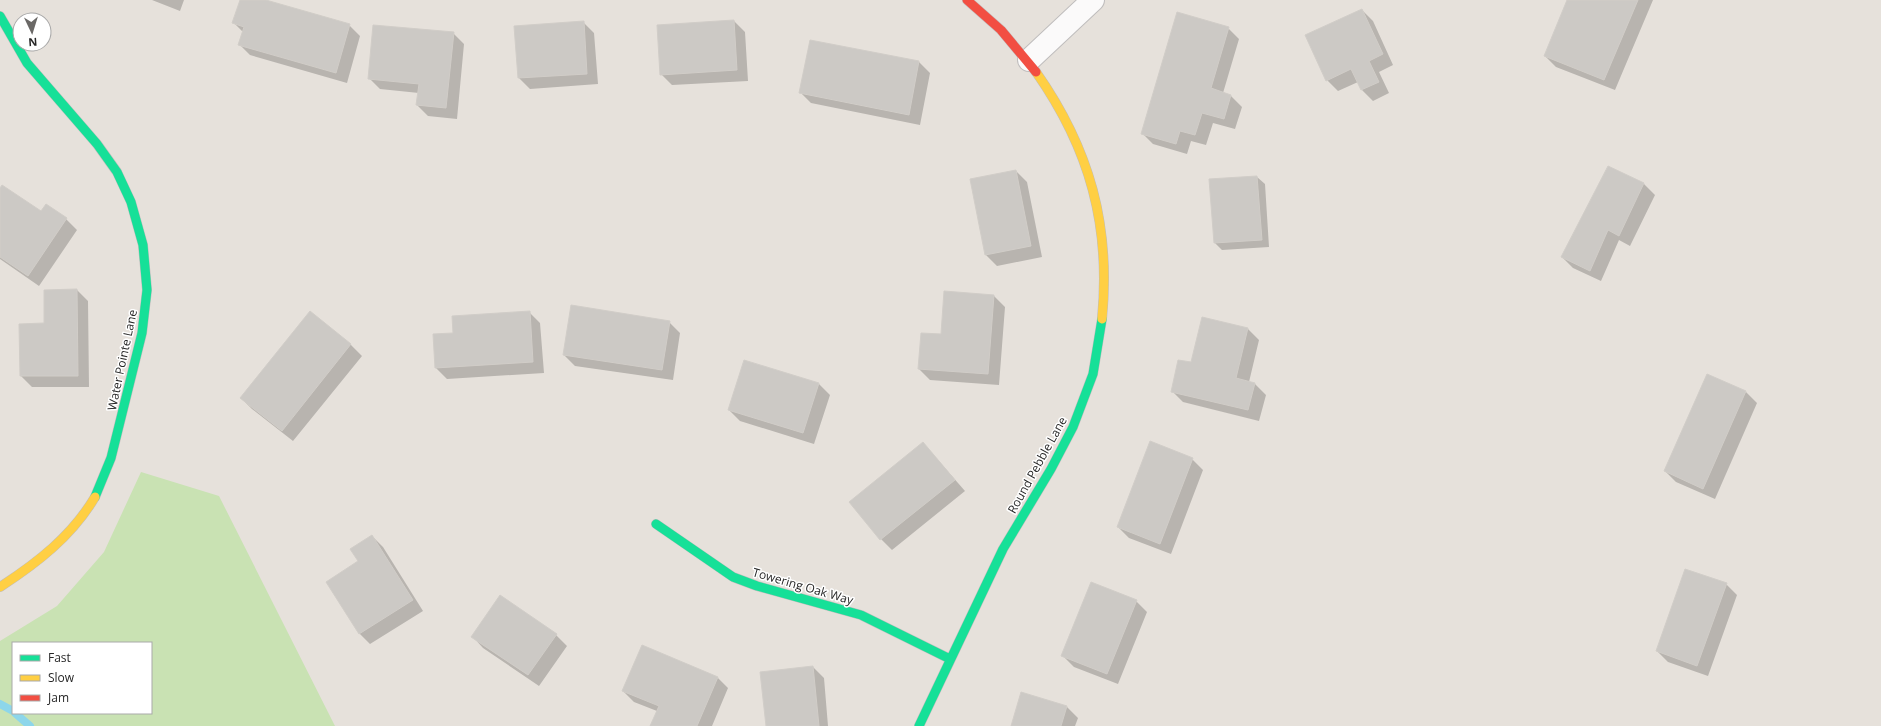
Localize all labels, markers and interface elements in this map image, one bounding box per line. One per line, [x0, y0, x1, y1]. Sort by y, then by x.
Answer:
north arrow [12, 12, 52, 52]
text: N [28, 35, 38, 50]
street label: Water Pointe Lane [103, 308, 141, 412]
street label: Round Pebble Lane [1003, 413, 1071, 517]
street label: Towering Oak Way [751, 563, 856, 609]
legend [12, 642, 152, 714]
text: Fast [48, 649, 71, 666]
text: Slow [48, 669, 75, 686]
text: Jam [47, 689, 69, 706]

